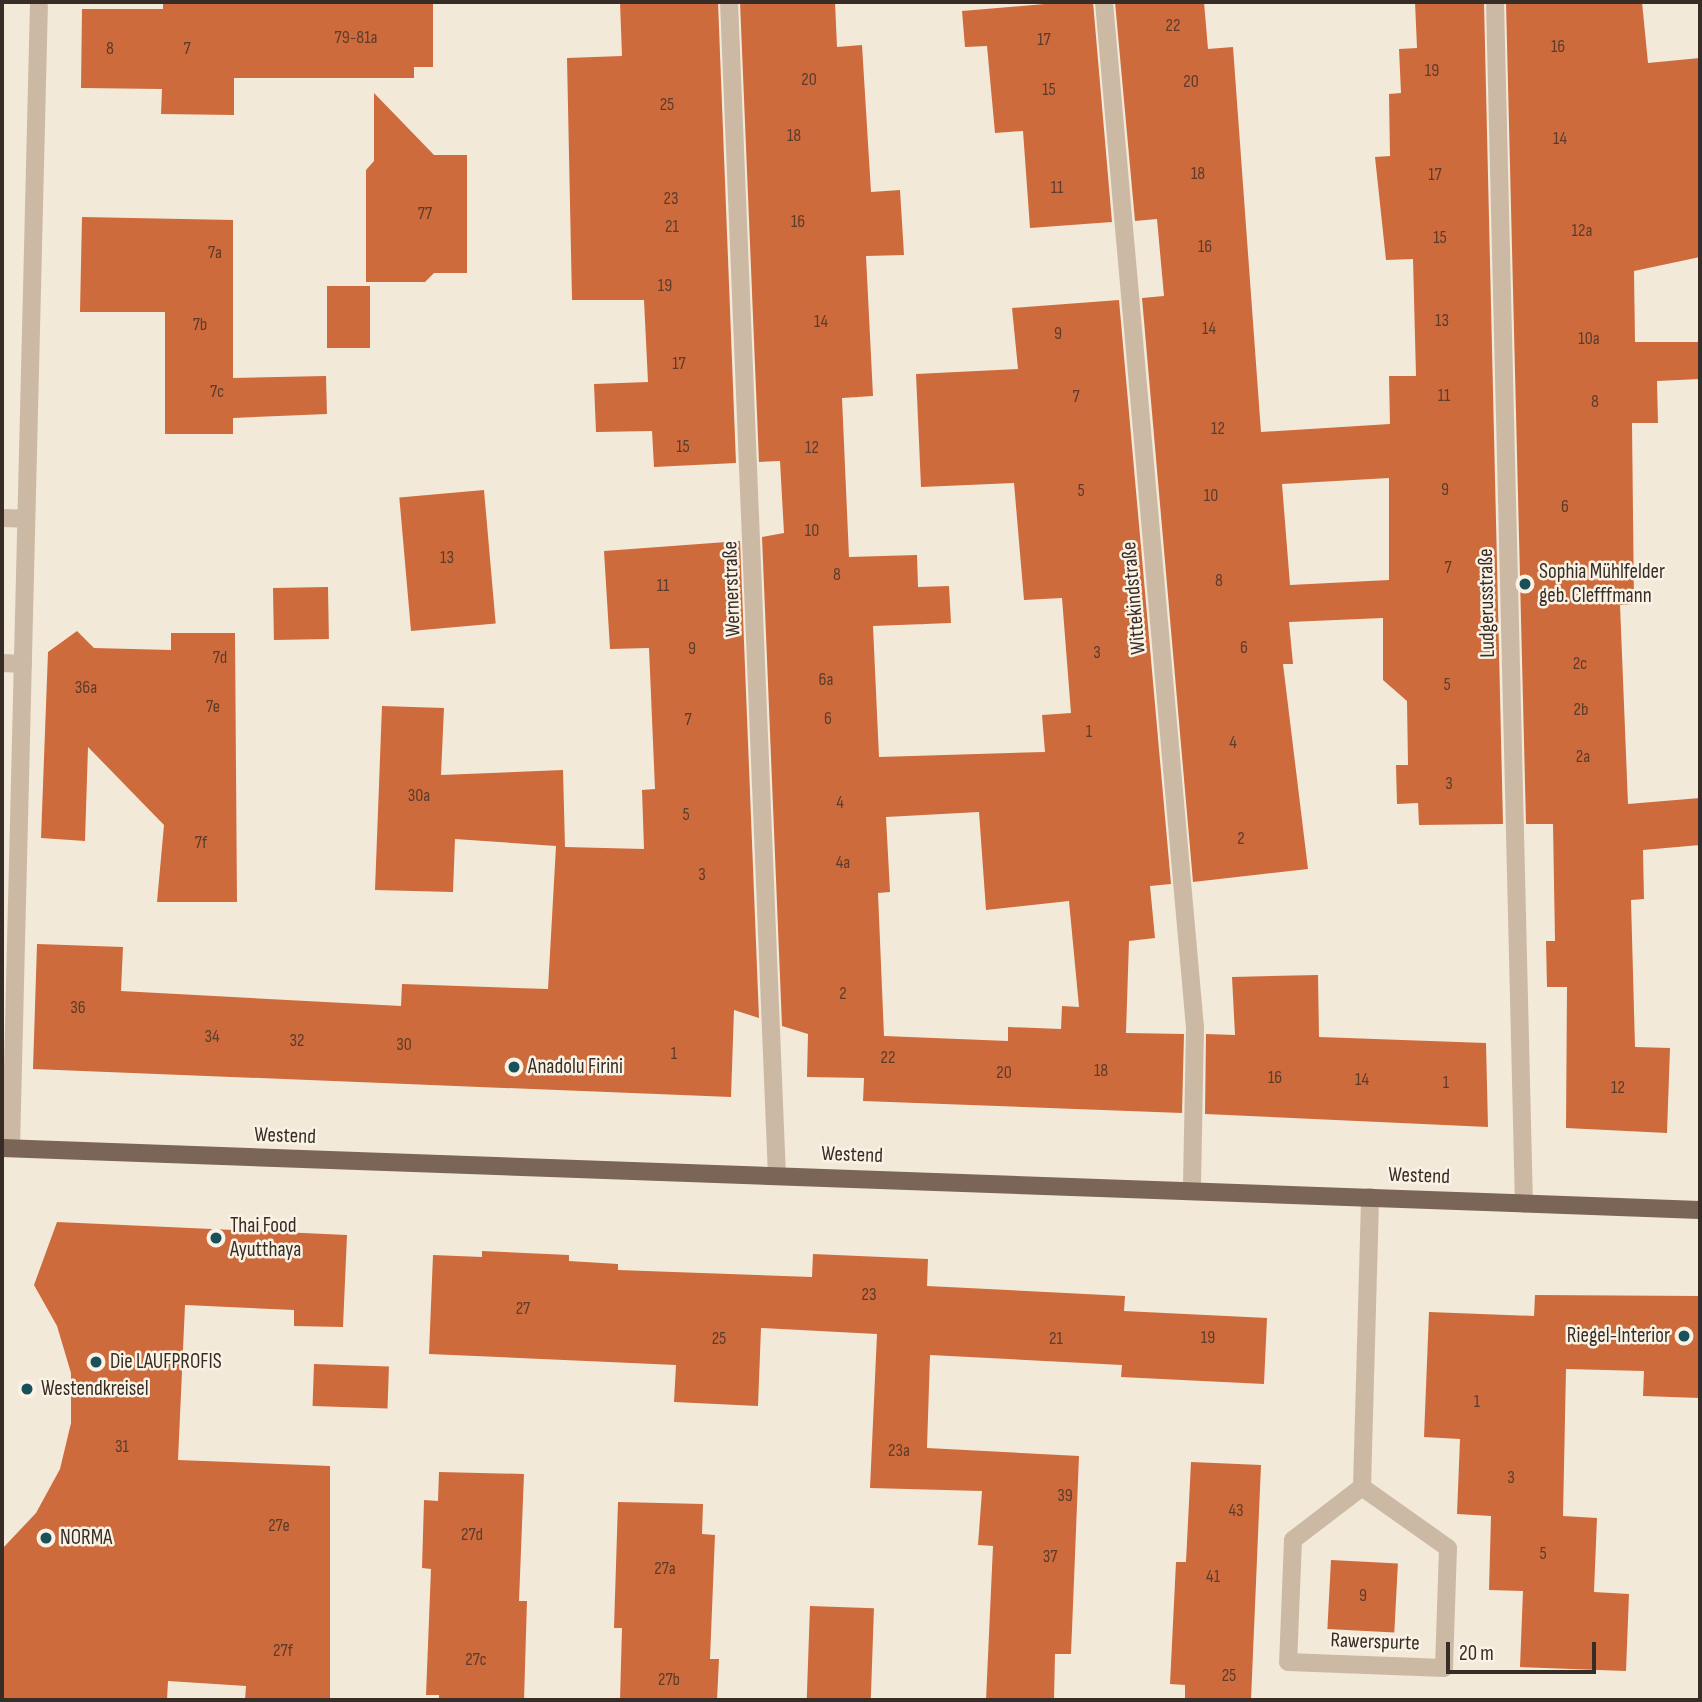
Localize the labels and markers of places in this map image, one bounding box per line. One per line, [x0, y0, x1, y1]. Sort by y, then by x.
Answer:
place label: Sophia Mühlfelder geb. Clefffmann [1539, 559, 1665, 609]
marker: Sophia Mühlfelder geb. Clefffmann [1517, 576, 1533, 592]
place label: Anadolu Firini [528, 1054, 623, 1080]
marker: Anadolu Firini [506, 1059, 522, 1075]
place label: Thai Food Ayutthaya [230, 1213, 301, 1263]
marker: Thai Food Ayutthaya [208, 1230, 224, 1246]
place label: Riegel-Interior [1567, 1323, 1670, 1349]
marker: Riegel-Interior [1676, 1328, 1692, 1344]
place label: Die LAUFPROFIS [110, 1349, 222, 1375]
marker: Die LAUFPROFIS [88, 1354, 104, 1370]
place label: Westendkreisel [41, 1376, 149, 1402]
marker: Westendkreisel [19, 1381, 35, 1397]
place label: NORMA [60, 1525, 112, 1551]
marker: NORMA [38, 1530, 54, 1546]

